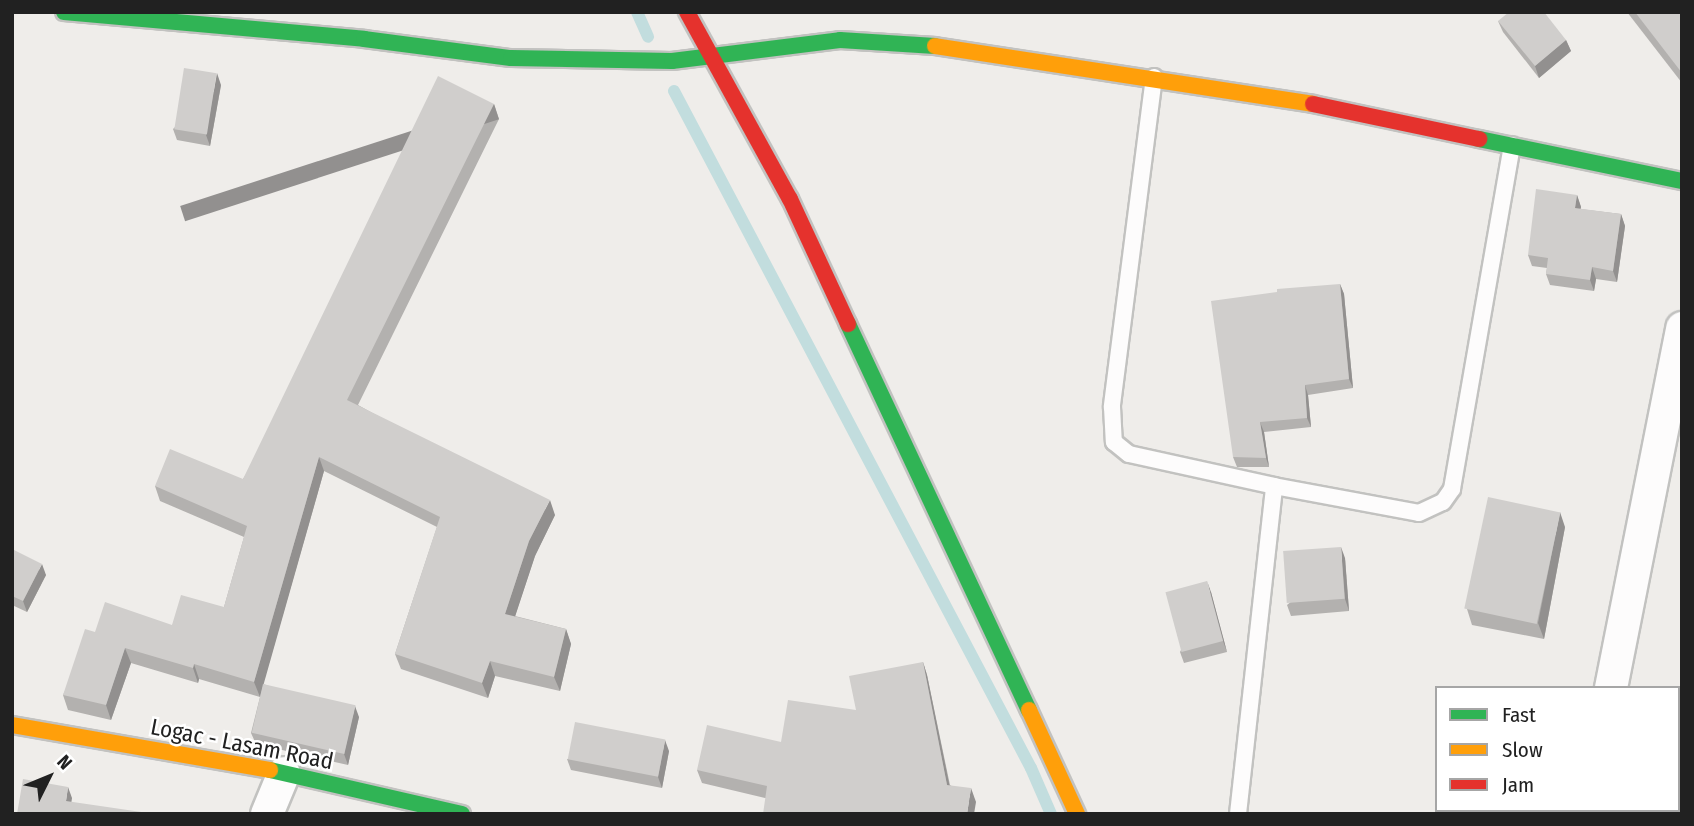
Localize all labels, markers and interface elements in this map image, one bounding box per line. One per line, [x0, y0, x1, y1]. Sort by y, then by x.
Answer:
legend [1435, 686, 1680, 812]
text: Fast [1502, 702, 1536, 728]
street label: Logac - Lasam Road [148, 713, 336, 775]
text: Slow [1502, 737, 1543, 763]
north arrow [14, 742, 84, 812]
text: N [52, 750, 77, 774]
text: Jam [1502, 772, 1534, 798]

